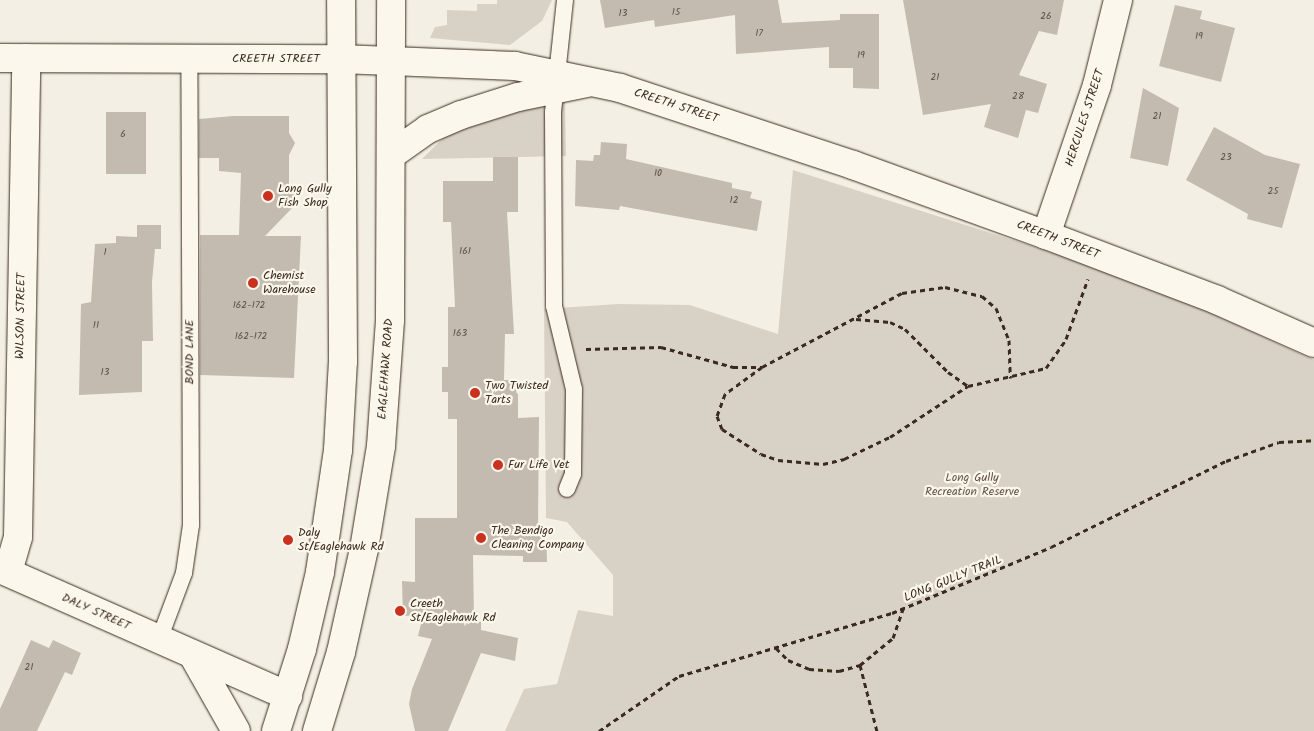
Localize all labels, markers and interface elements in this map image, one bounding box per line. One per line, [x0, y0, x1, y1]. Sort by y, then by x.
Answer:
house number: 15 [672, 7, 680, 19]
house number: 13 [619, 8, 627, 20]
house number: 26 [1040, 11, 1052, 23]
house number: 17 [755, 28, 763, 40]
house number: 19 [1195, 31, 1203, 43]
house number: 19 [857, 50, 865, 62]
street label: CREETH STREET [232, 52, 320, 66]
street label: HERCULES STREET [1062, 68, 1108, 168]
house number: 21 [931, 72, 939, 84]
street label: CREETH STREET [632, 86, 720, 126]
house number: 28 [1012, 91, 1024, 103]
house number: 21 [1153, 111, 1161, 123]
house number: 6 [120, 129, 126, 141]
house number: 23 [1220, 152, 1232, 164]
house number: 10 [654, 168, 662, 180]
place label: Long Gully Fish Shop [278, 182, 332, 210]
house number: 25 [1267, 186, 1279, 198]
marker: Long Gully Fish Shop [262, 190, 274, 202]
house number: 12 [730, 195, 738, 207]
street label: CREETH STREET [1014, 218, 1102, 262]
house number: 161 [459, 246, 471, 258]
house number: 1 [103, 247, 107, 259]
place label: Chemist Warehouse [263, 269, 316, 297]
street label: WILSON STREET [13, 273, 29, 359]
marker: Chemist Warehouse [247, 277, 259, 289]
house number: 162-172 [233, 300, 265, 312]
street label: EAGLEHAWK ROAD [375, 318, 397, 420]
house number: 11 [93, 320, 99, 332]
street label: BOND LANE [183, 320, 197, 384]
house number: 163 [453, 328, 467, 340]
house number: 162-172 [235, 331, 267, 343]
house number: 13 [101, 367, 109, 379]
place label: Two Twisted Tarts [485, 379, 548, 407]
marker: Two Twisted Tarts [469, 387, 481, 399]
place label: Fur Life Vet [508, 458, 569, 472]
marker: Fur Life Vet [492, 459, 504, 471]
park label: Long Gully Recreation Reserve [925, 471, 1019, 499]
place label: The Bendigo Cleaning Company [491, 524, 584, 552]
place label: Daly St/Eaglehawk Rd [298, 526, 384, 554]
marker: The Bendigo Cleaning Company [475, 532, 487, 544]
marker: Daly St/Eaglehawk Rd [282, 534, 294, 546]
street label: LONG GULLY TRAIL [902, 553, 1004, 605]
street label: DALY STREET [59, 590, 133, 634]
place label: Creeth St/Eaglehawk Rd [410, 597, 496, 625]
marker: Creeth St/Eaglehawk Rd [394, 605, 406, 617]
house number: 21 [25, 662, 33, 674]

